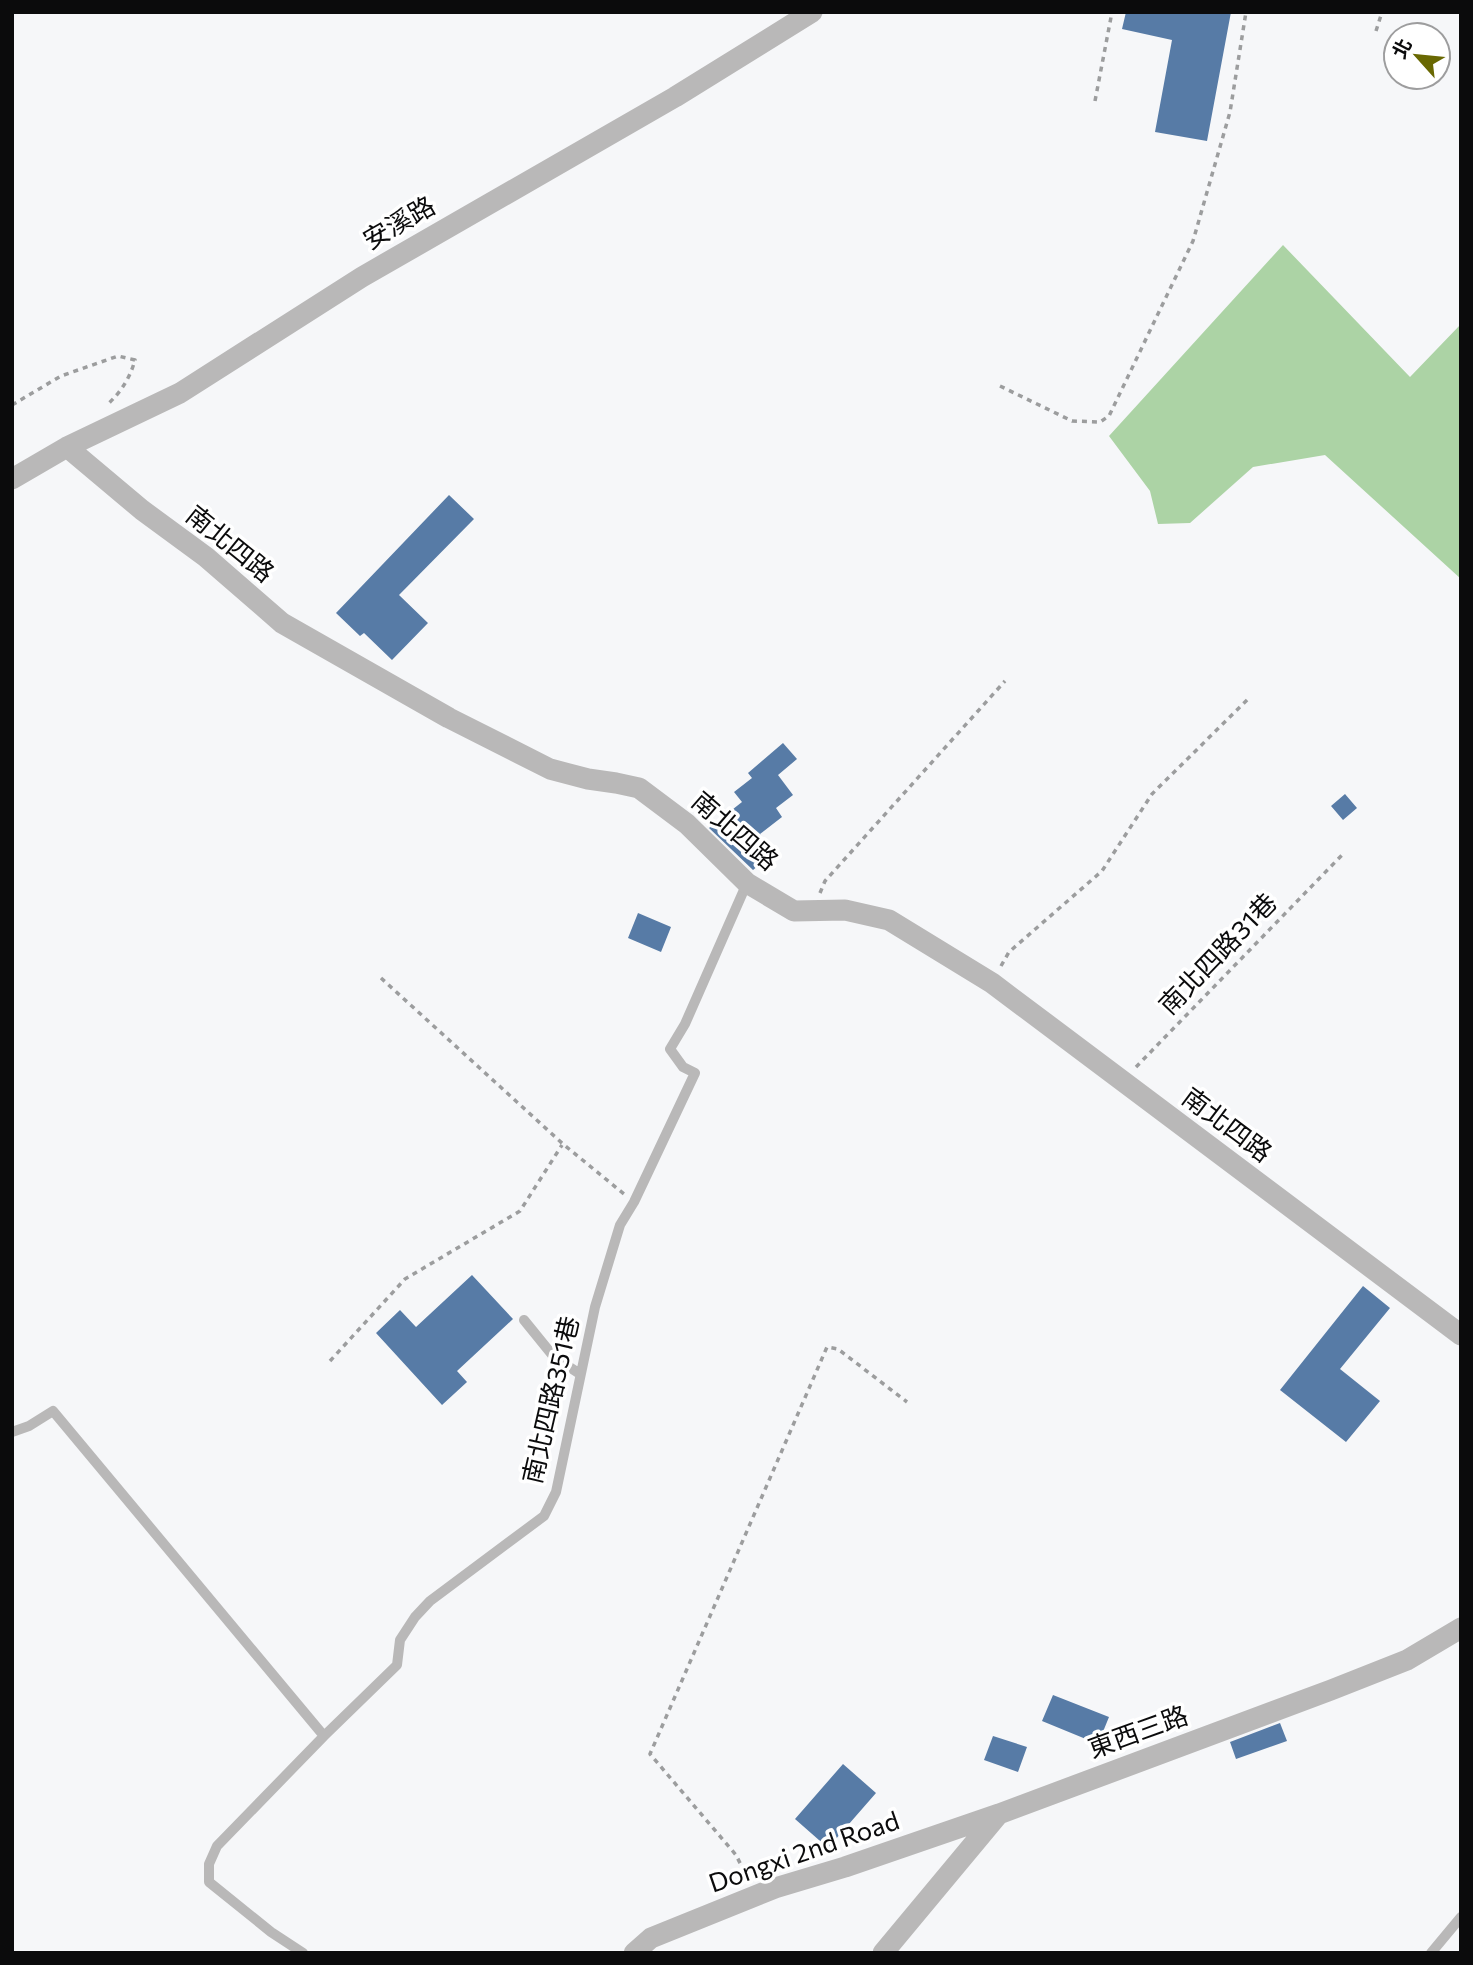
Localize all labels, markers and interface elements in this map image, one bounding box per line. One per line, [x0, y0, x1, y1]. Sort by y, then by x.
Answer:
north arrow [1382, 21, 1452, 91]
text: 北 [1387, 34, 1416, 62]
street label: 安溪路 [357, 189, 440, 255]
street label: 南北四路 [181, 498, 281, 588]
street label: 南北四路 [687, 784, 785, 876]
street label: 南北四路31巷 [1152, 886, 1282, 1020]
street label: 南北四路 [1177, 1080, 1279, 1167]
street label: 南北四路351巷 [515, 1313, 584, 1486]
street label: 東西三路 [1083, 1698, 1192, 1763]
street label: Dongxi 2nd Road [704, 1803, 903, 1898]

